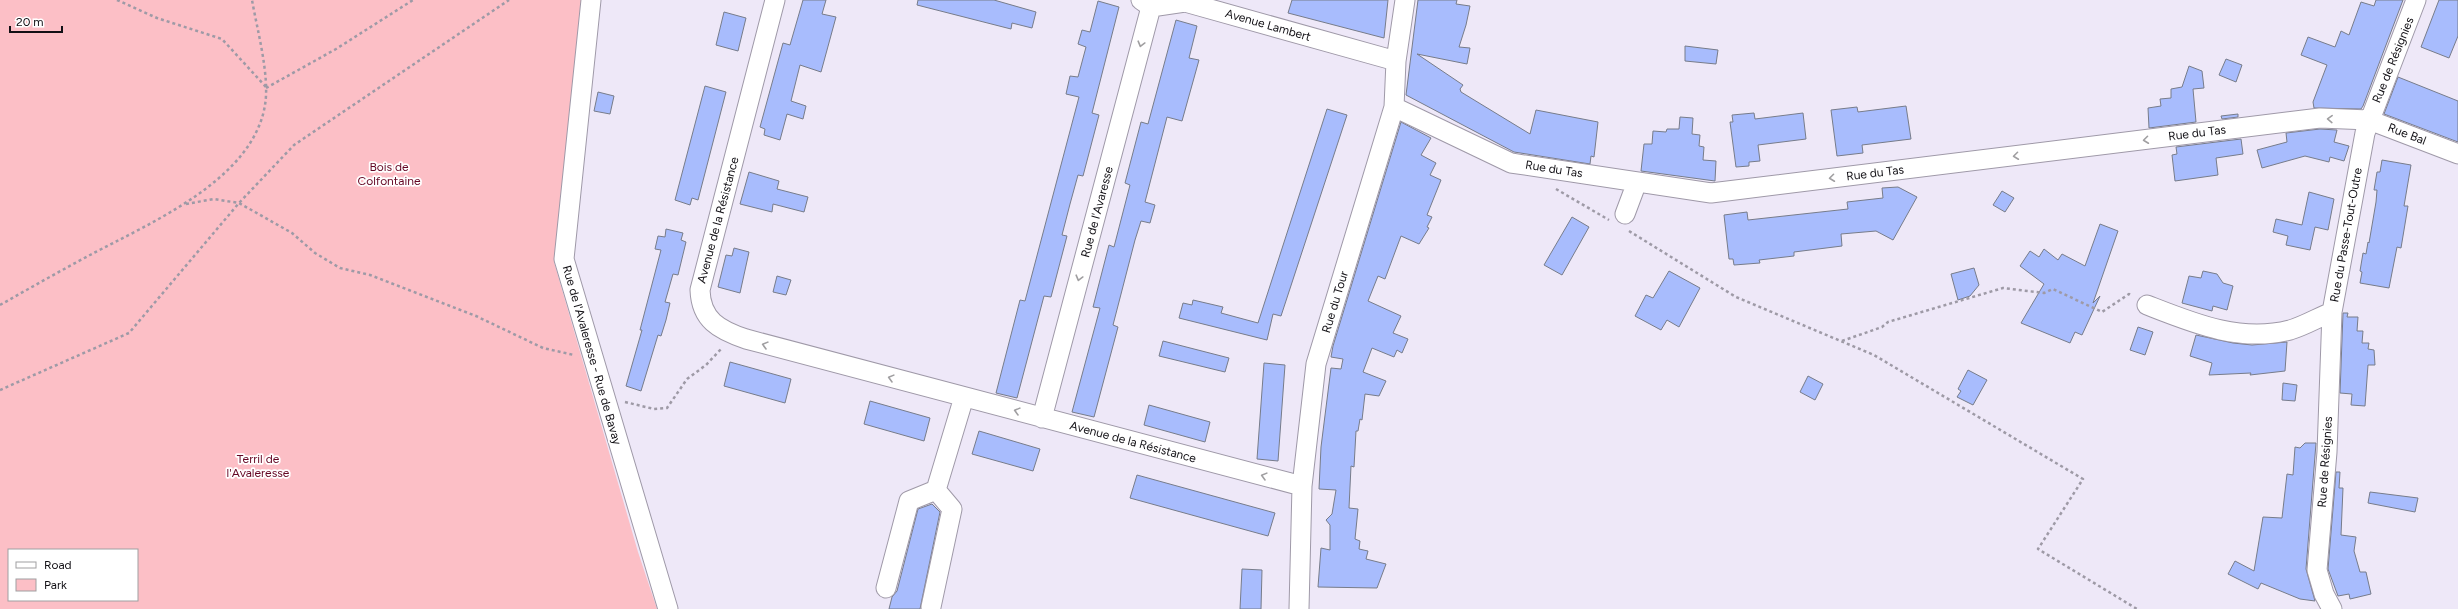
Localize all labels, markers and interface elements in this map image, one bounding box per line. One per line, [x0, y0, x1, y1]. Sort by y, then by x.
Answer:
street label: Avenue Lambert [1224, 6, 1313, 44]
scale bar [10, 8, 62, 34]
text: 20 m [16, 15, 44, 29]
street label: Rue de Résignies [2369, 15, 2417, 105]
one-way arrow [1137, 41, 1146, 48]
one-way arrow [2327, 114, 2333, 123]
street label: Rue Bal [2386, 120, 2428, 148]
street label: Rue du Tas [2167, 122, 2227, 143]
one-way arrow [2142, 135, 2149, 144]
one-way arrow [2013, 151, 2020, 160]
street label: Avenue de la Résistance [694, 155, 742, 285]
street label: Rue du Tas [1524, 158, 1584, 181]
park label: Bois de Colfontaine [358, 160, 421, 188]
street label: Rue du Tas [1845, 162, 1905, 183]
street label: Rue de l'Avaresse [1078, 164, 1116, 259]
street label: Rue du Passe-Tout-Outre [2327, 166, 2365, 303]
one-way arrow [1829, 173, 1835, 182]
street label: Rue de l'Avaleresse - Rue de Bavay [560, 264, 625, 447]
street label: Rue du Tour [1319, 269, 1351, 335]
one-way arrow [1075, 275, 1084, 282]
one-way arrow [762, 341, 769, 349]
one-way arrow [888, 374, 895, 383]
one-way arrow [1013, 407, 1020, 416]
street label: Rue de Résignies [2315, 416, 2335, 508]
street label: Avenue de la Résistance [1068, 418, 1198, 466]
park label: Terril de l'Avaleresse [227, 452, 290, 480]
one-way arrow [1261, 473, 1267, 481]
legend [8, 549, 138, 601]
text: Road [44, 558, 72, 572]
text: Park [44, 578, 67, 592]

